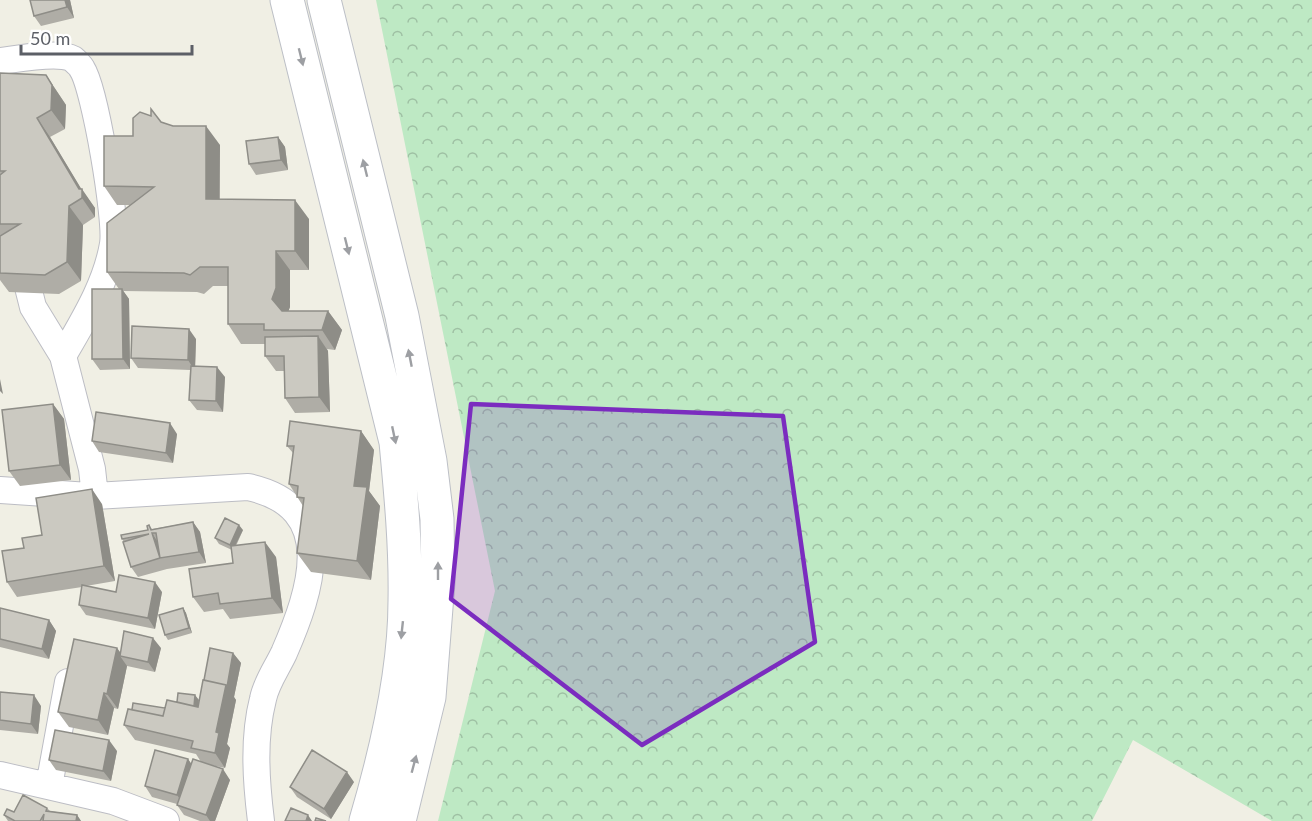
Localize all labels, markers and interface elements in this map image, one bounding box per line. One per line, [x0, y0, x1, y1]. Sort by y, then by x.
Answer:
scale bar [21, 18, 192, 56]
text: 50 m [30, 27, 70, 49]
one-way arrow [296, 48, 306, 66]
one-way arrow [360, 159, 370, 177]
one-way arrow [343, 237, 353, 255]
one-way arrow [405, 348, 414, 367]
one-way arrow [390, 426, 399, 445]
one-way arrow [433, 562, 442, 581]
one-way arrow [398, 620, 407, 639]
one-way arrow [410, 755, 419, 773]

